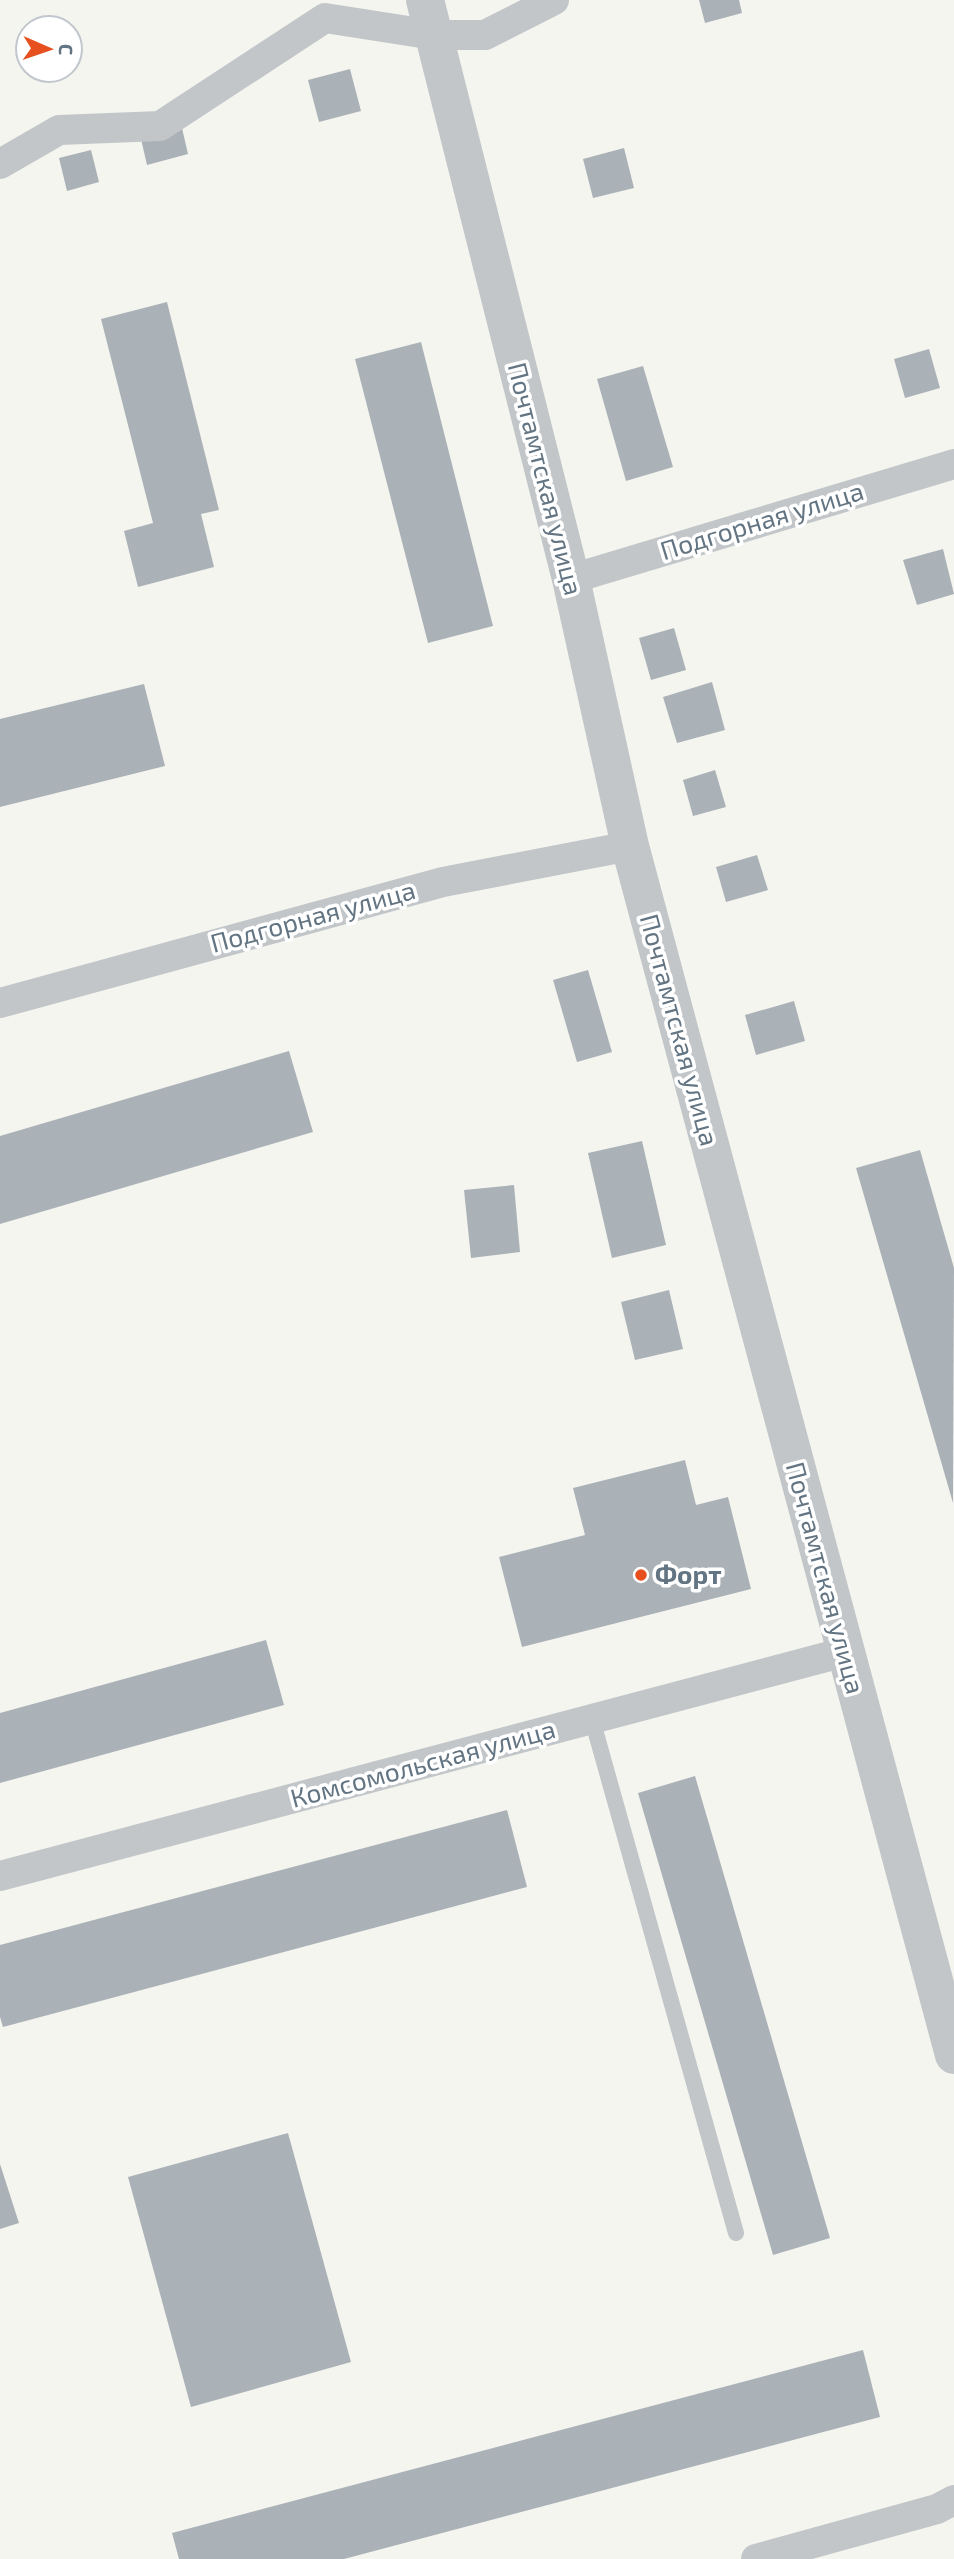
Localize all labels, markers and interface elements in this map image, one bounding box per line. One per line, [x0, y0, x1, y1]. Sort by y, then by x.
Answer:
north arrow [14, 14, 84, 84]
text: С [55, 44, 78, 56]
street label: Почтамтская улица [502, 359, 590, 598]
street label: Подгорная улица [656, 474, 867, 566]
street label: Подгорная улица [207, 873, 419, 959]
street label: Почтамтская улица [634, 910, 726, 1149]
street label: Почтамтская улица [780, 1458, 872, 1697]
place label: Форт [655, 1558, 722, 1589]
marker: Форт [633, 1567, 649, 1583]
street label: Комсомольская улица [287, 1712, 559, 1814]

